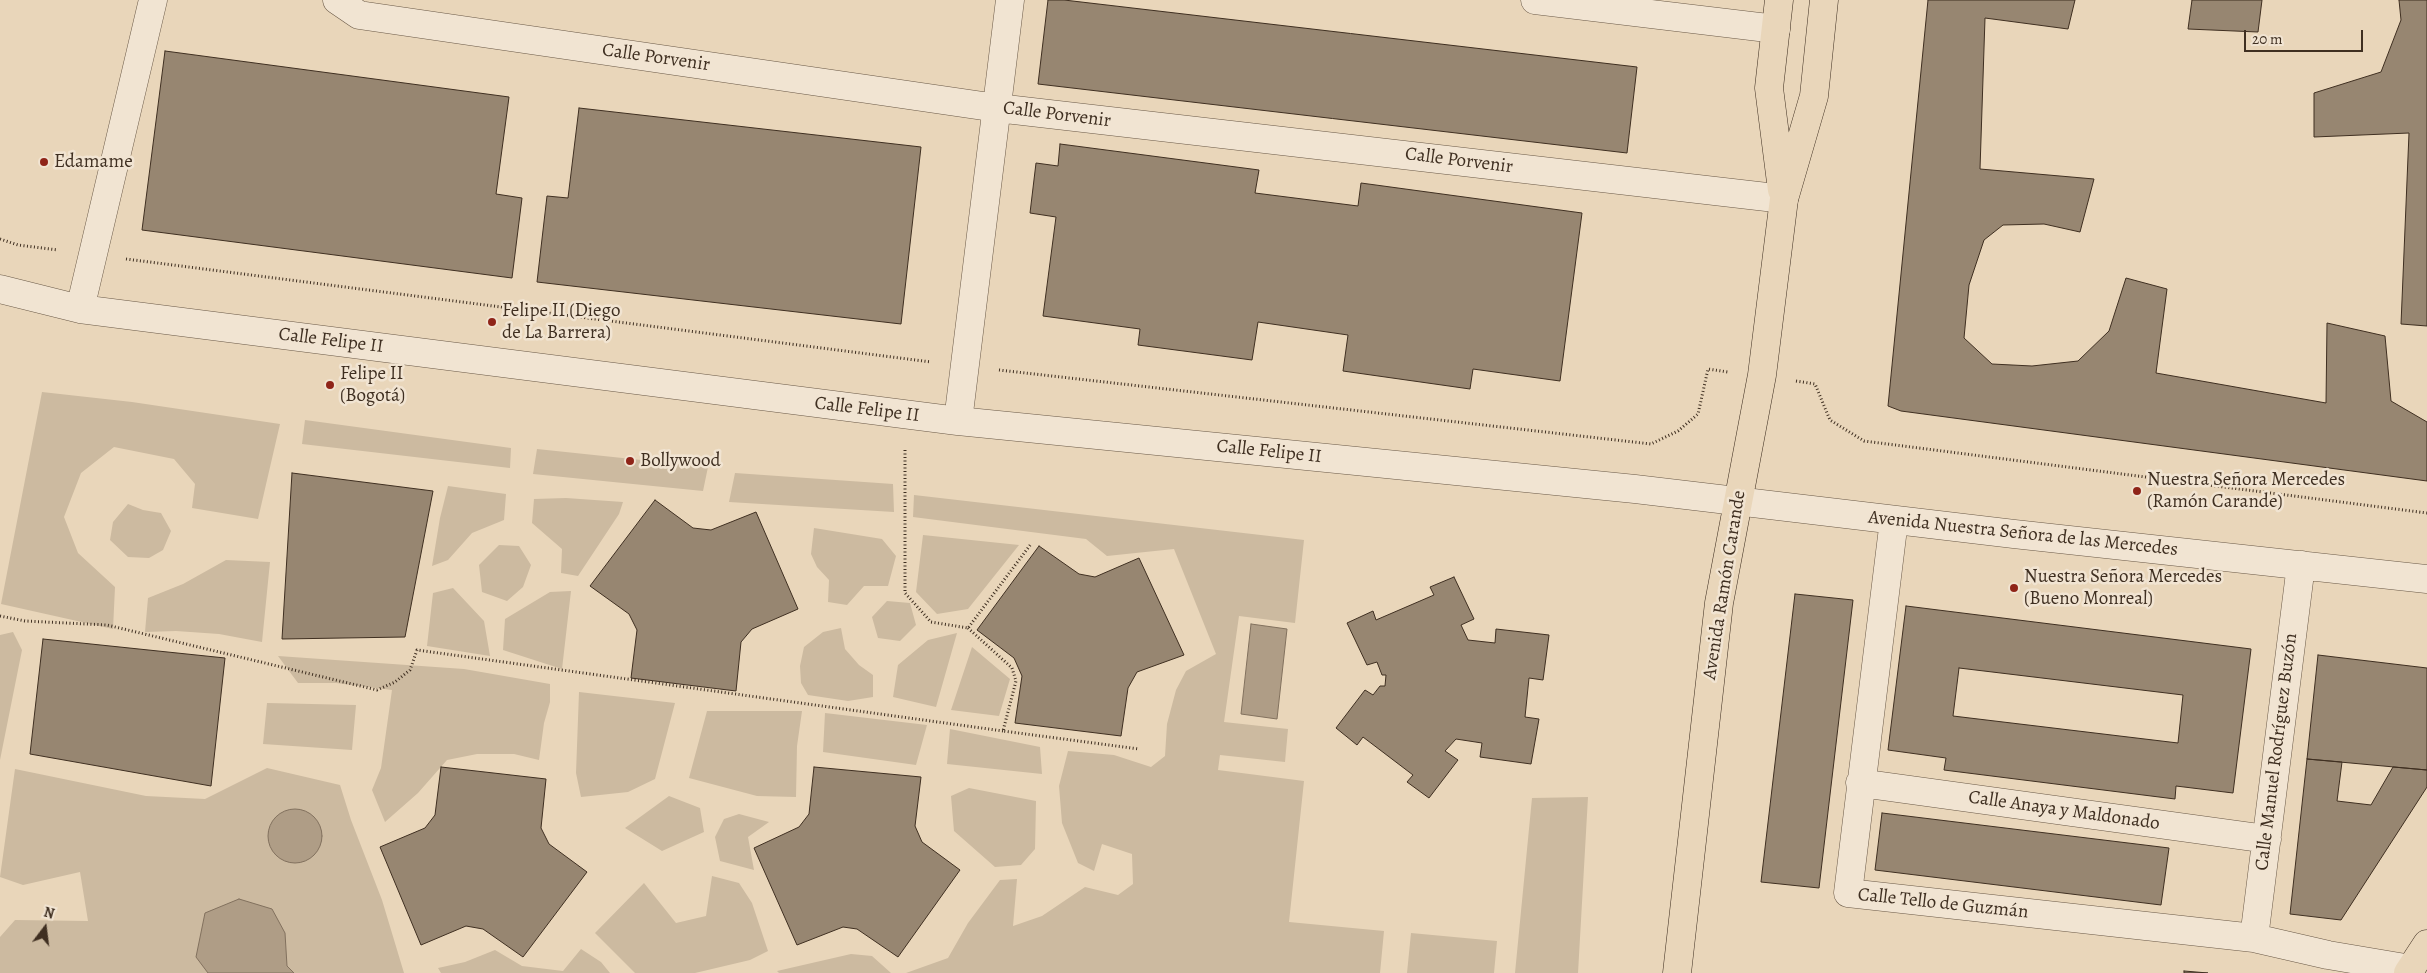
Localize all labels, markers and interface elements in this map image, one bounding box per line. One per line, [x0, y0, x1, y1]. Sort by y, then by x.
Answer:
scale bar [2247, 20, 2366, 52]
text: 20 m [2252, 29, 2283, 49]
street label: Calle Porvenir [601, 39, 711, 77]
street label: Calle Porvenir [1002, 97, 1112, 133]
street label: Calle Porvenir [1404, 143, 1514, 179]
place label: Edamame [54, 151, 133, 173]
marker: Edamame [38, 156, 50, 168]
place label: Felipe II (Diego de La Barrera) [502, 300, 620, 344]
marker: Felipe II (Diego de La Barrera) [486, 316, 498, 328]
street label: Calle Felipe II [277, 323, 385, 359]
place label: Felipe II (Bogotá) [340, 363, 405, 407]
marker: Felipe II (Bogotá) [324, 379, 336, 391]
street label: Calle Felipe II [813, 392, 921, 428]
street label: Calle Felipe II [1215, 435, 1323, 469]
place label: Bollywood [640, 450, 721, 472]
marker: Bollywood [624, 455, 636, 467]
place label: Nuestra Señora Mercedes (Ramón Carande) [2147, 469, 2345, 513]
marker: Nuestra Señora Mercedes (Ramón Carande) [2131, 485, 2143, 497]
street label: Avenida Ramón Carande [1699, 489, 1751, 681]
street label: Avenida Nuestra Señora de las Mercedes [1867, 506, 2179, 562]
place label: Nuestra Señora Mercedes (Bueno Monreal) [2024, 566, 2222, 610]
marker: Nuestra Señora Mercedes (Bueno Monreal) [2008, 582, 2020, 594]
street label: Calle Manuel Rodríguez Buzón [2251, 632, 2303, 872]
street label: Calle Anaya y Maldonado [1967, 786, 2161, 836]
street label: Calle Tello de Guzmán [1857, 884, 2029, 924]
north arrow [20, 903, 70, 953]
text: N [42, 903, 56, 924]

